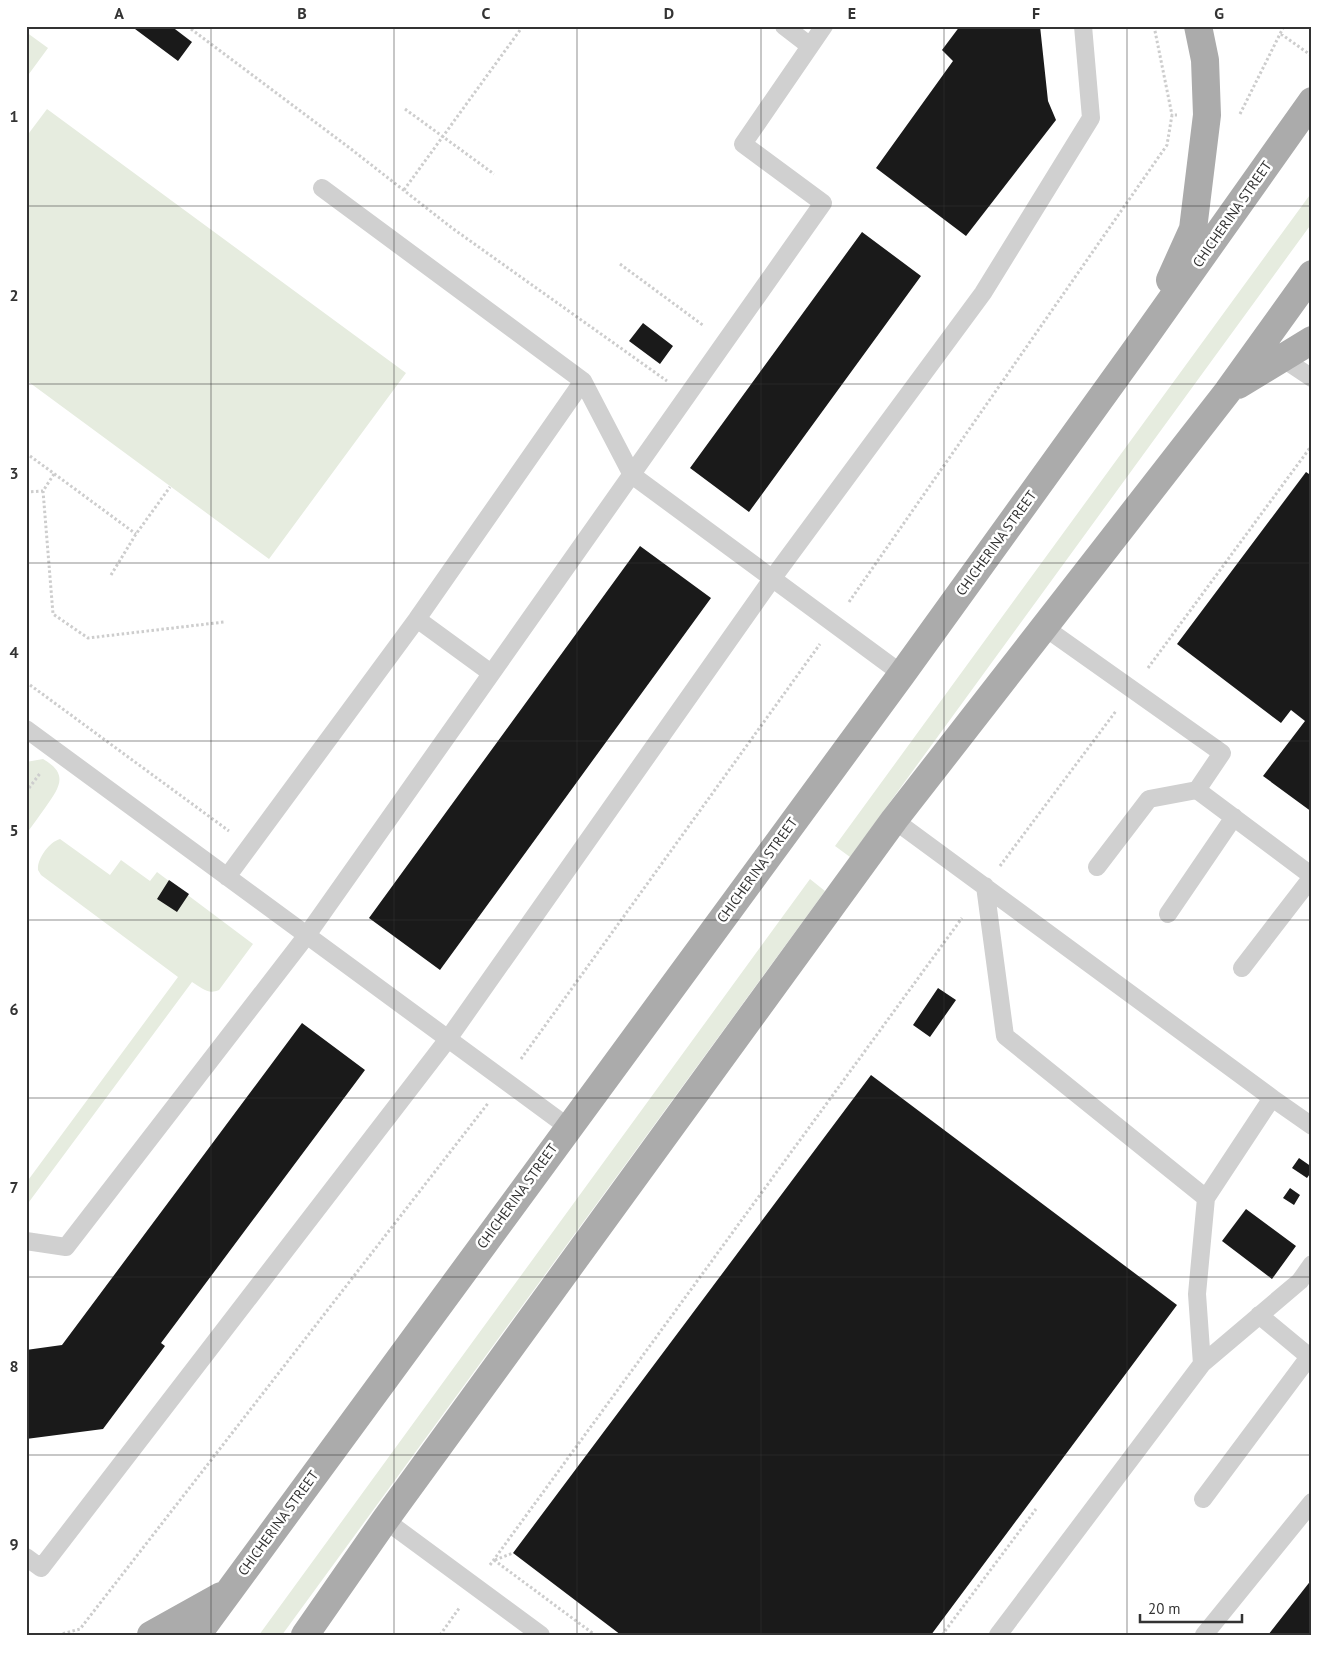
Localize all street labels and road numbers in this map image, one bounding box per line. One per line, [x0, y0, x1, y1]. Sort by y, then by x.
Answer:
street label: CHICHERINA STREET [1189, 157, 1276, 271]
street label: CHICHERINA STREET [952, 487, 1040, 599]
street label: CHICHERINA STREET [713, 814, 801, 926]
street label: CHICHERINA STREET [473, 1140, 561, 1252]
street label: CHICHERINA STREET [234, 1467, 322, 1579]

